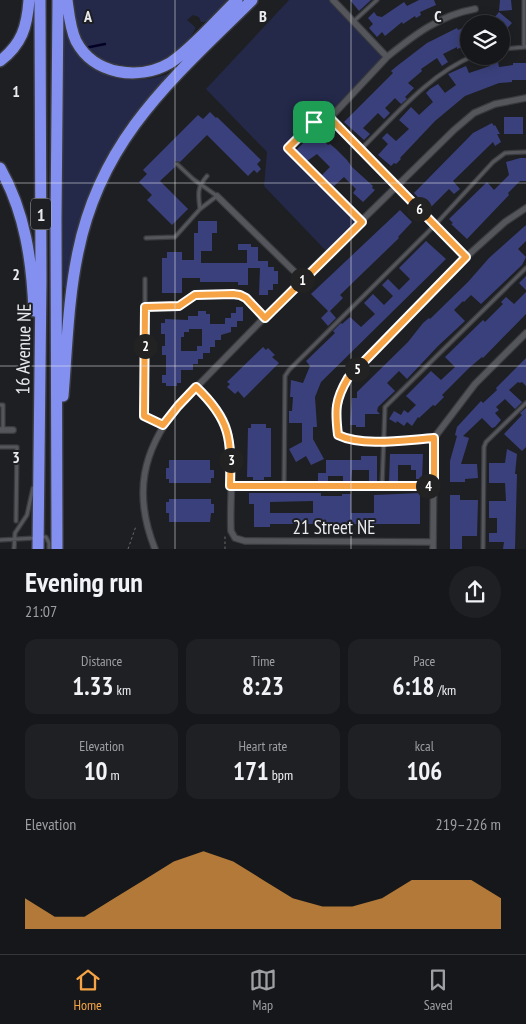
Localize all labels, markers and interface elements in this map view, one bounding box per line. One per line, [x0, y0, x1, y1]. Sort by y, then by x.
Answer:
text: A [83, 6, 93, 26]
text: B [259, 6, 267, 26]
text: C [434, 6, 442, 26]
map controls [460, 15, 510, 65]
button: layers [460, 15, 510, 65]
text: 1 [12, 81, 20, 101]
pin [293, 101, 335, 143]
icon: arrive [300, 108, 328, 136]
pin: 6 [406, 196, 432, 222]
road number: 1 [31, 198, 51, 230]
text: 6 [416, 200, 423, 218]
text: 2 [12, 264, 20, 284]
pin: 1 [290, 268, 314, 292]
text: 1 [299, 271, 306, 289]
street label: 16 Avenue NE [10, 303, 36, 395]
pin: 2 [132, 334, 158, 358]
text: 2 [142, 337, 149, 355]
pin: 5 [344, 356, 370, 382]
text: 5 [354, 360, 361, 378]
text: 3 [12, 447, 20, 467]
pin: 3 [218, 448, 244, 472]
text: 3 [228, 451, 235, 469]
pin: 4 [416, 474, 440, 498]
text: 4 [425, 477, 432, 495]
street label: 21 Street NE [293, 515, 375, 539]
text: Evening run [25, 563, 143, 600]
button: share [449, 566, 501, 618]
text: 21:07 [25, 601, 57, 621]
text: Distance [81, 652, 122, 670]
text: Time [251, 652, 275, 670]
text: Pace [413, 652, 435, 670]
text: 1.33 [72, 670, 113, 702]
text: 8:23 [242, 670, 284, 702]
text: 6:18 [392, 670, 435, 702]
text: km [113, 681, 131, 699]
text: /km [435, 681, 456, 699]
text: Elevation [79, 737, 124, 755]
text: Heart rate [239, 737, 287, 755]
text: kcal [415, 737, 434, 755]
text: 10 [84, 755, 108, 787]
text: 171 [233, 755, 269, 787]
text: 106 [406, 755, 442, 787]
text: m [108, 766, 120, 784]
text: bpm [269, 766, 293, 784]
text: Elevation [25, 814, 76, 834]
text: 219–226 m [436, 814, 501, 834]
tab: Home [73, 966, 102, 1014]
tab: Map [249, 966, 277, 1014]
tab: Saved [424, 966, 453, 1014]

